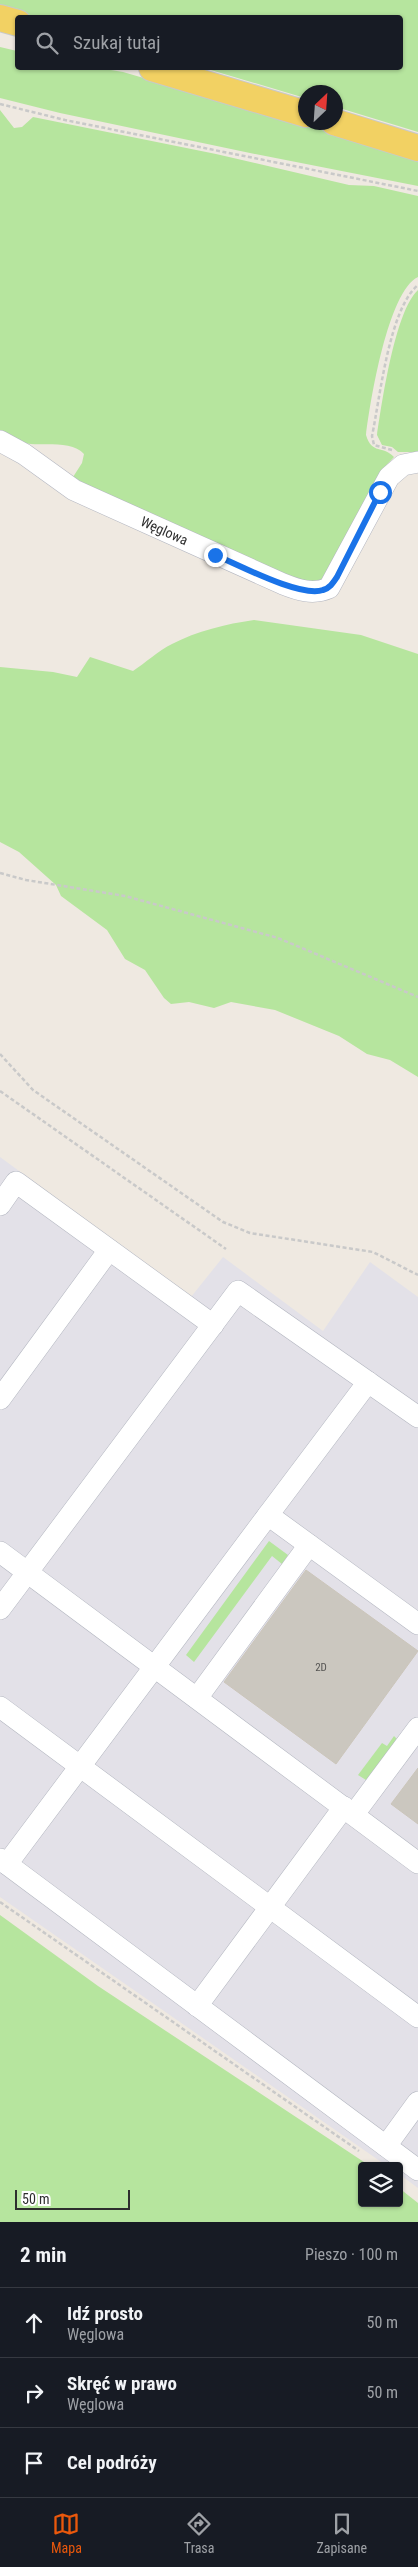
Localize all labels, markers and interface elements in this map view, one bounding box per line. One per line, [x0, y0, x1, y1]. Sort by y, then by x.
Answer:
search box [15, 15, 403, 70]
icon: search [33, 29, 61, 57]
text: Szukaj tutaj [73, 31, 160, 54]
north arrow [298, 85, 343, 130]
route start [369, 481, 392, 504]
street label: Węglowa [138, 513, 190, 548]
route end [204, 544, 227, 567]
house number: 2D [315, 1661, 327, 1674]
map controls [358, 2162, 403, 2207]
button: layers [358, 2162, 403, 2207]
scale bar [15, 2187, 130, 2210]
text: 50 m [22, 2191, 50, 2207]
text: 2 min [20, 2243, 67, 2267]
text: Pieszo · 100 m [305, 2245, 398, 2264]
text: Idź prosto [67, 2302, 143, 2325]
icon: ahead [20, 2309, 48, 2337]
text: 50 m [366, 2313, 398, 2332]
text: Węglowa [67, 2325, 124, 2344]
text: Skręć w prawo [67, 2372, 177, 2395]
icon: right [20, 2379, 48, 2407]
text: 50 m [366, 2383, 398, 2402]
text: Węglowa [67, 2395, 124, 2414]
icon: arrive [20, 2449, 48, 2477]
text: Cel podróży [67, 2451, 157, 2474]
tab: Mapa [51, 2510, 82, 2556]
tab: Trasa [184, 2510, 214, 2556]
tab: Zapisane [316, 2510, 367, 2556]

